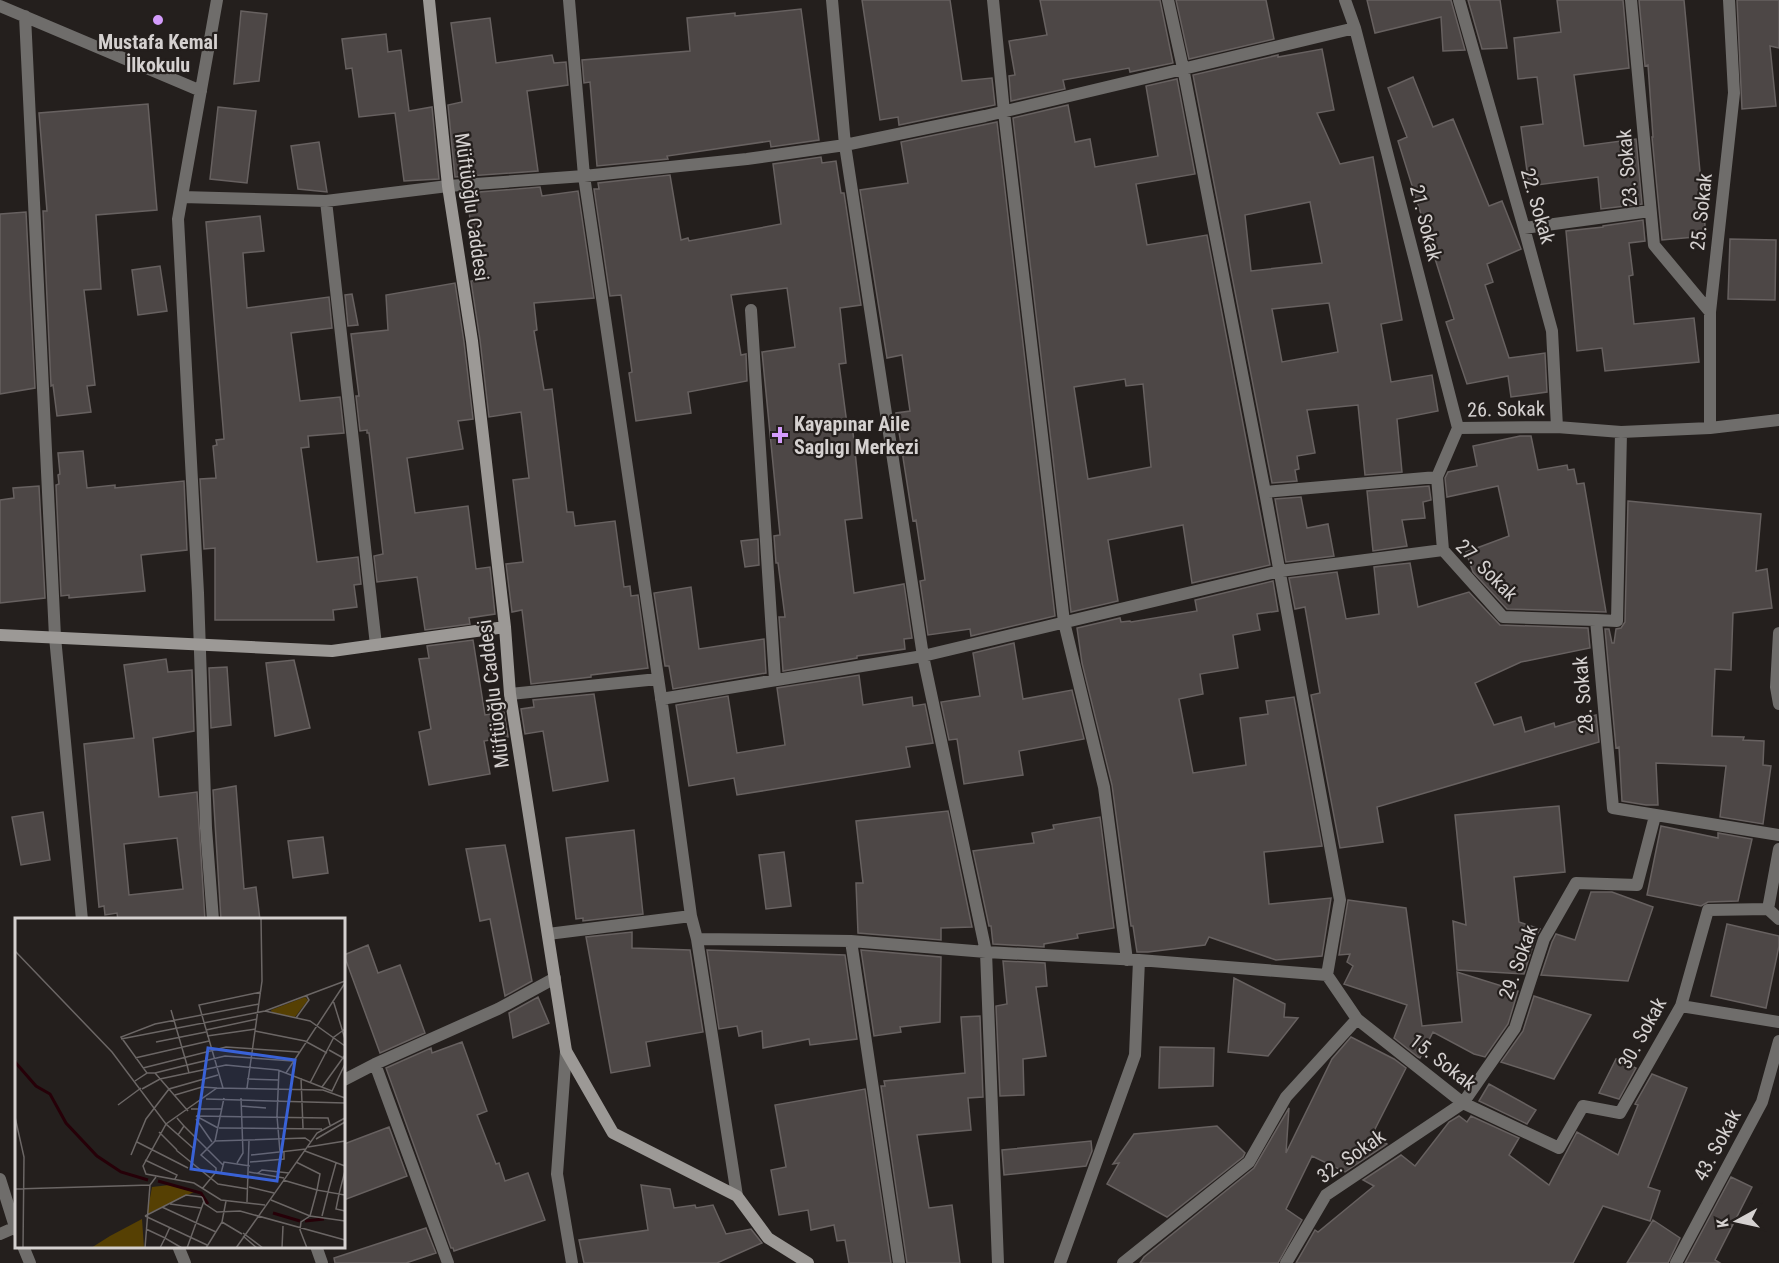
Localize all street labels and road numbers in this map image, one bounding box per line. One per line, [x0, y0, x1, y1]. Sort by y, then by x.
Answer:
street label: 23. Sokak [1612, 128, 1642, 208]
street label: Müftüoğlu Caddesi [450, 131, 494, 283]
street label: 22. Sokak [1516, 165, 1560, 247]
street label: 25. Sokak [1685, 172, 1717, 252]
street label: 21. Sokak [1405, 182, 1447, 264]
street label: 26. Sokak [1467, 396, 1545, 422]
street label: 27. Sokak [1451, 534, 1523, 606]
street label: Müftüoğlu Caddesi [472, 618, 514, 770]
street label: 28. Sokak [1568, 655, 1598, 735]
street label: 29. Sokak [1493, 921, 1543, 1003]
street label: 30. Sokak [1613, 993, 1671, 1073]
street label: 15. Sokak [1405, 1029, 1481, 1095]
street label: 43. Sokak [1688, 1105, 1746, 1185]
street label: 32. Sokak [1312, 1124, 1390, 1188]

